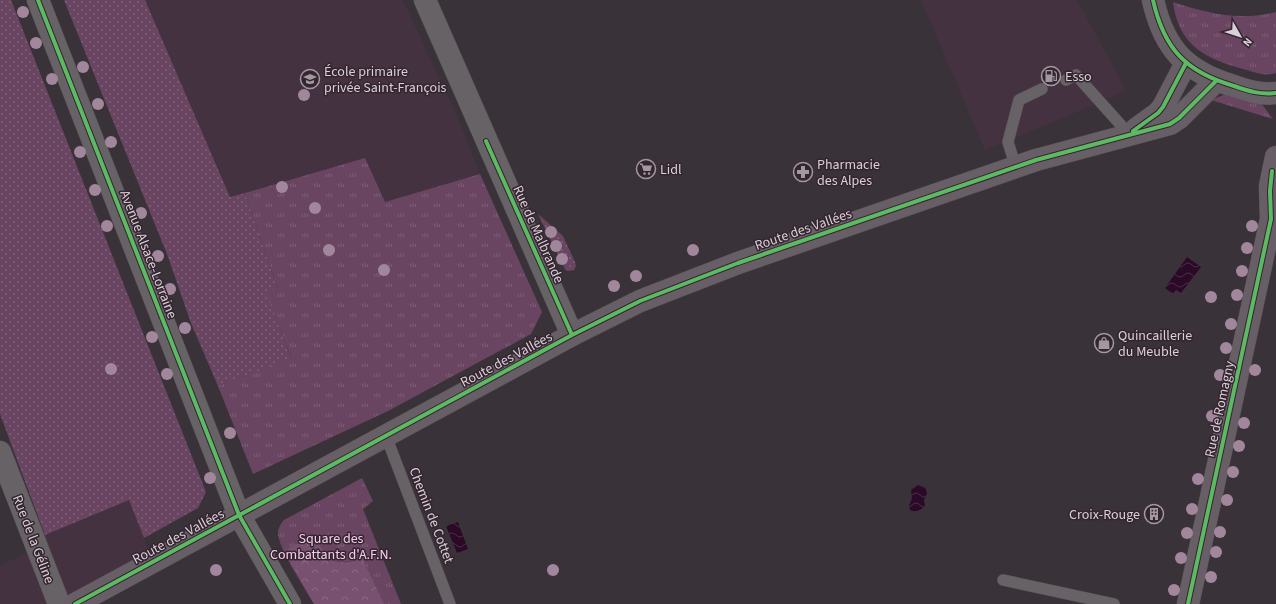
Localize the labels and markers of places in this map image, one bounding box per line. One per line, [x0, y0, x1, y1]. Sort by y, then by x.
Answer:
place label: École primaire privée Saint-François [324, 62, 447, 98]
fuel station icon: Esso [1040, 65, 1062, 87]
place label: Esso [1065, 67, 1092, 87]
school or university icon: École primaire privée Saint-François [299, 68, 321, 90]
place label: Pharmacie des Alpes [817, 155, 880, 191]
supermarket icon: Lidl [635, 158, 657, 180]
place label: Lidl [660, 160, 682, 180]
pharmacy icon: Pharmacie des Alpes [792, 161, 814, 183]
place label: Quincaillerie du Meuble [1118, 326, 1192, 362]
shop icon: Quincaillerie du Meuble [1093, 332, 1115, 354]
building icon: Croix-Rouge [1143, 503, 1165, 525]
place label: Croix-Rouge [1069, 505, 1140, 525]

